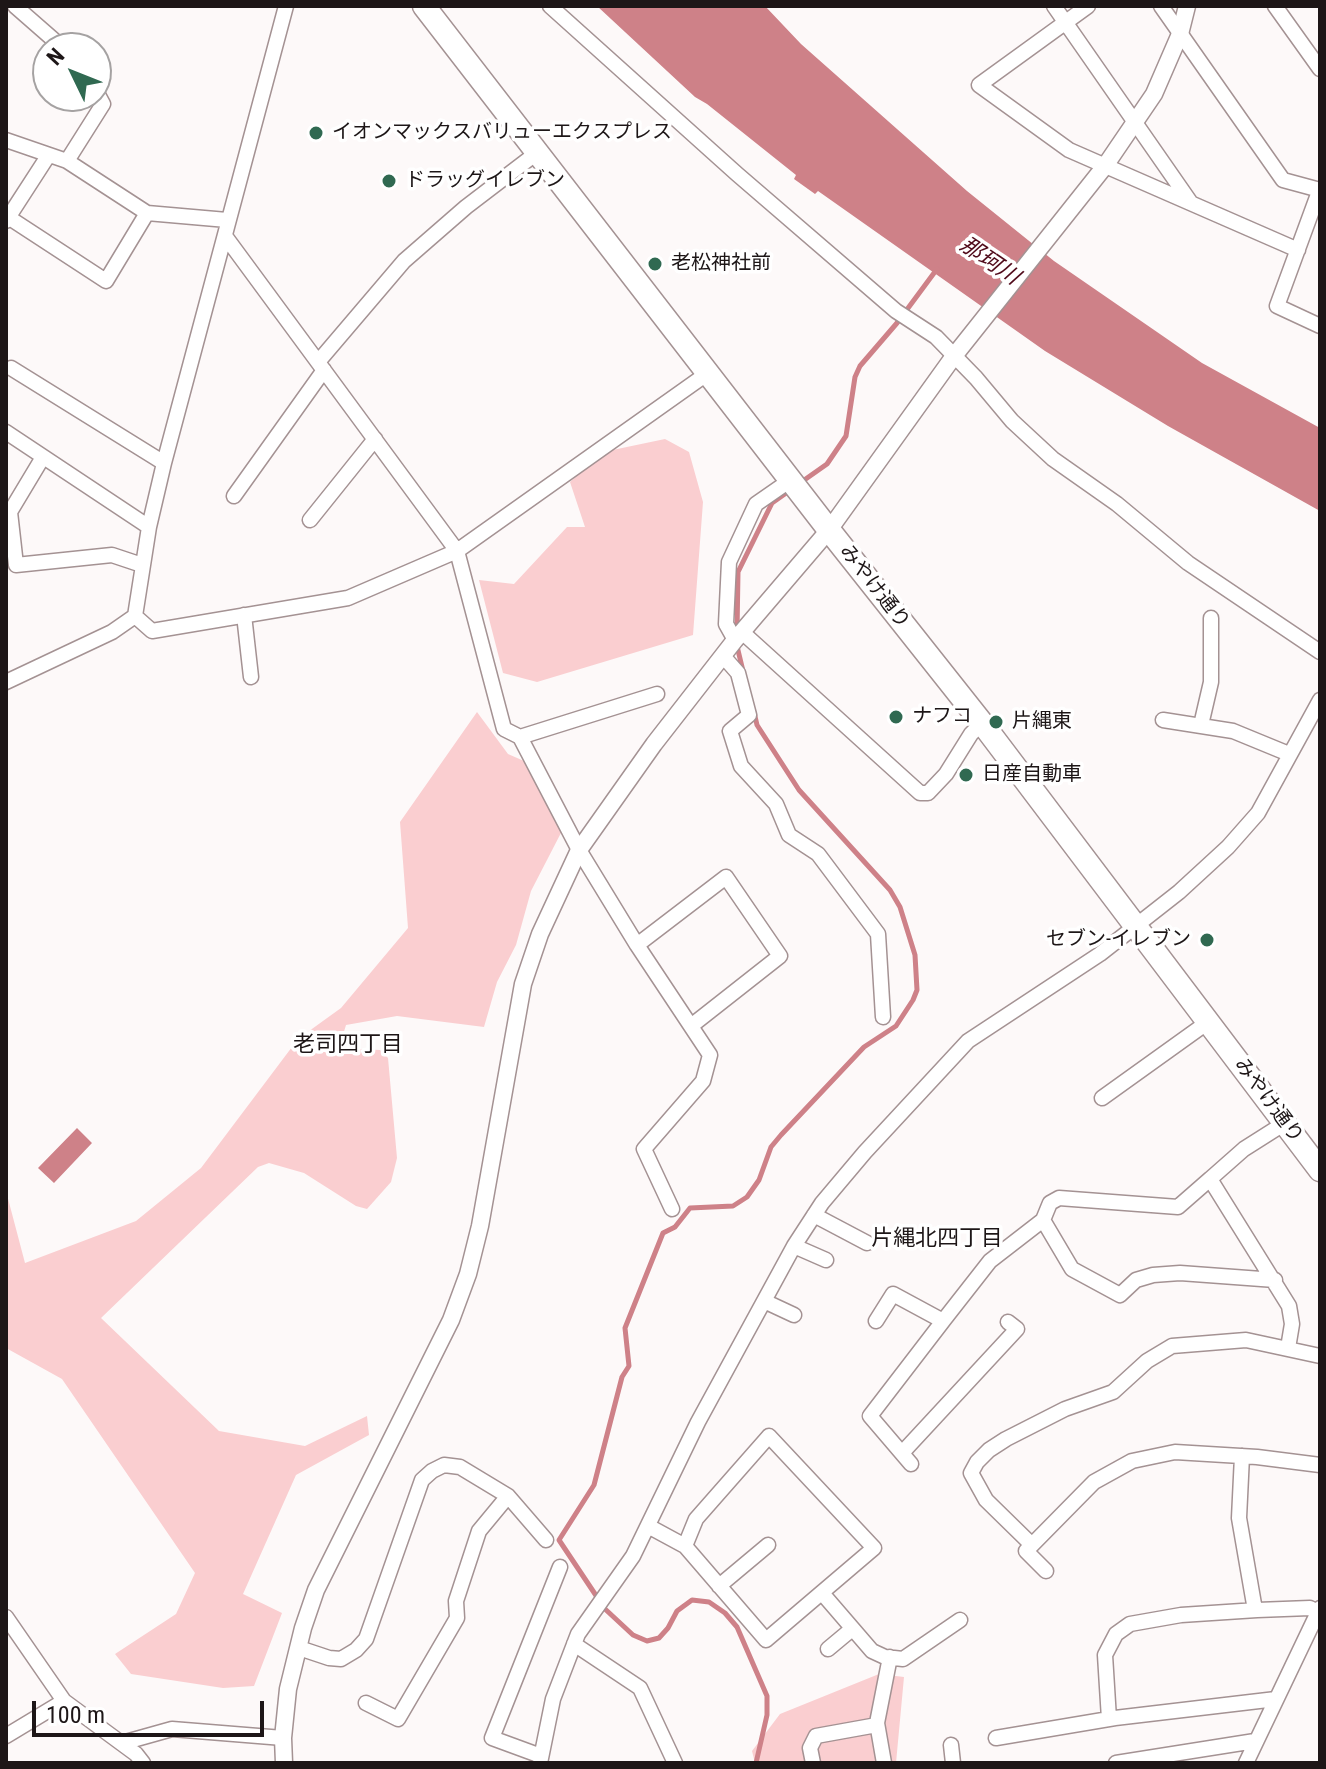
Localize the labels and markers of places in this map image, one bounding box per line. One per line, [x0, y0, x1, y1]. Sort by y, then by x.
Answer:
place label: イオンマックスバリューエクスプレス [332, 121, 672, 145]
marker: イオンマックスバリューエクスプレス [307, 124, 325, 142]
place label: ドラッグイレブン [405, 169, 565, 193]
marker: ドラッグイレブン [380, 172, 398, 190]
place label: 老松神社前 [671, 252, 771, 276]
marker: 老松神社前 [646, 255, 664, 273]
place label: ナフコ [912, 705, 972, 729]
marker: ナフコ [887, 708, 905, 726]
place label: 片縄東 [1012, 710, 1072, 734]
marker: 片縄東 [987, 713, 1005, 731]
place label: 日産自動車 [982, 763, 1082, 787]
marker: 日産自動車 [957, 766, 975, 784]
place label: セブン-イレブン [1046, 928, 1191, 952]
marker: セブン-イレブン [1198, 931, 1216, 949]

